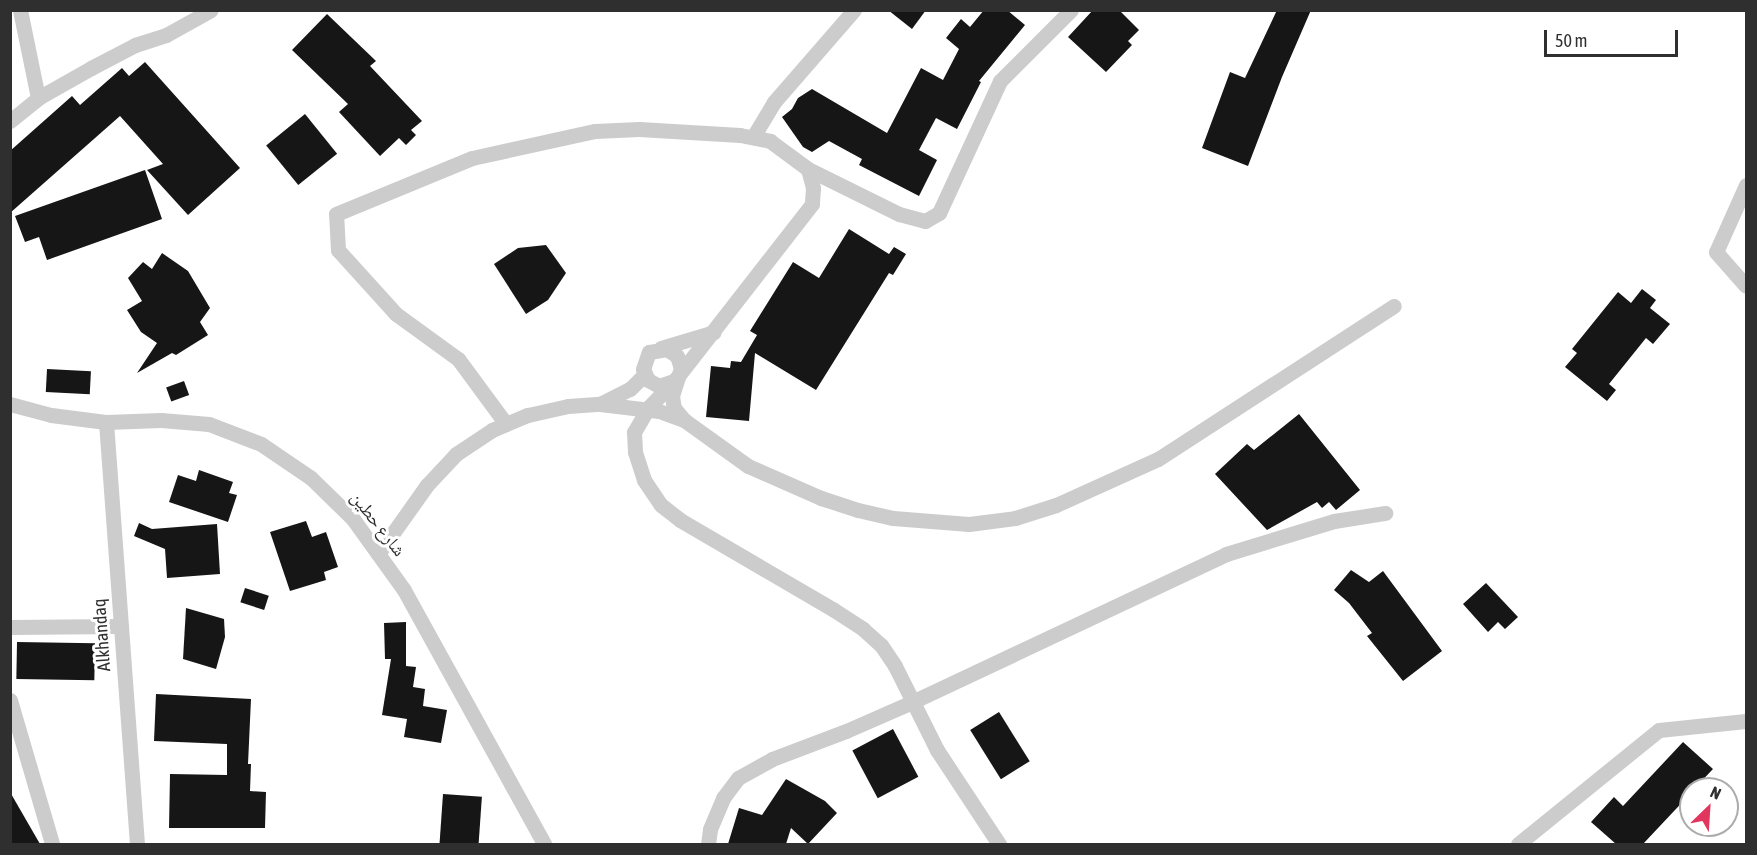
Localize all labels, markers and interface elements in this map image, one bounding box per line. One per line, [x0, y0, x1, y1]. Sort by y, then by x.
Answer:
scale bar [1547, 18, 1680, 56]
text: 50 m [1555, 30, 1587, 51]
street label: شارع حطين [346, 487, 410, 561]
street label: Alkhandaq [89, 598, 115, 672]
north arrow [1679, 777, 1739, 837]
text: N [1708, 782, 1724, 803]

